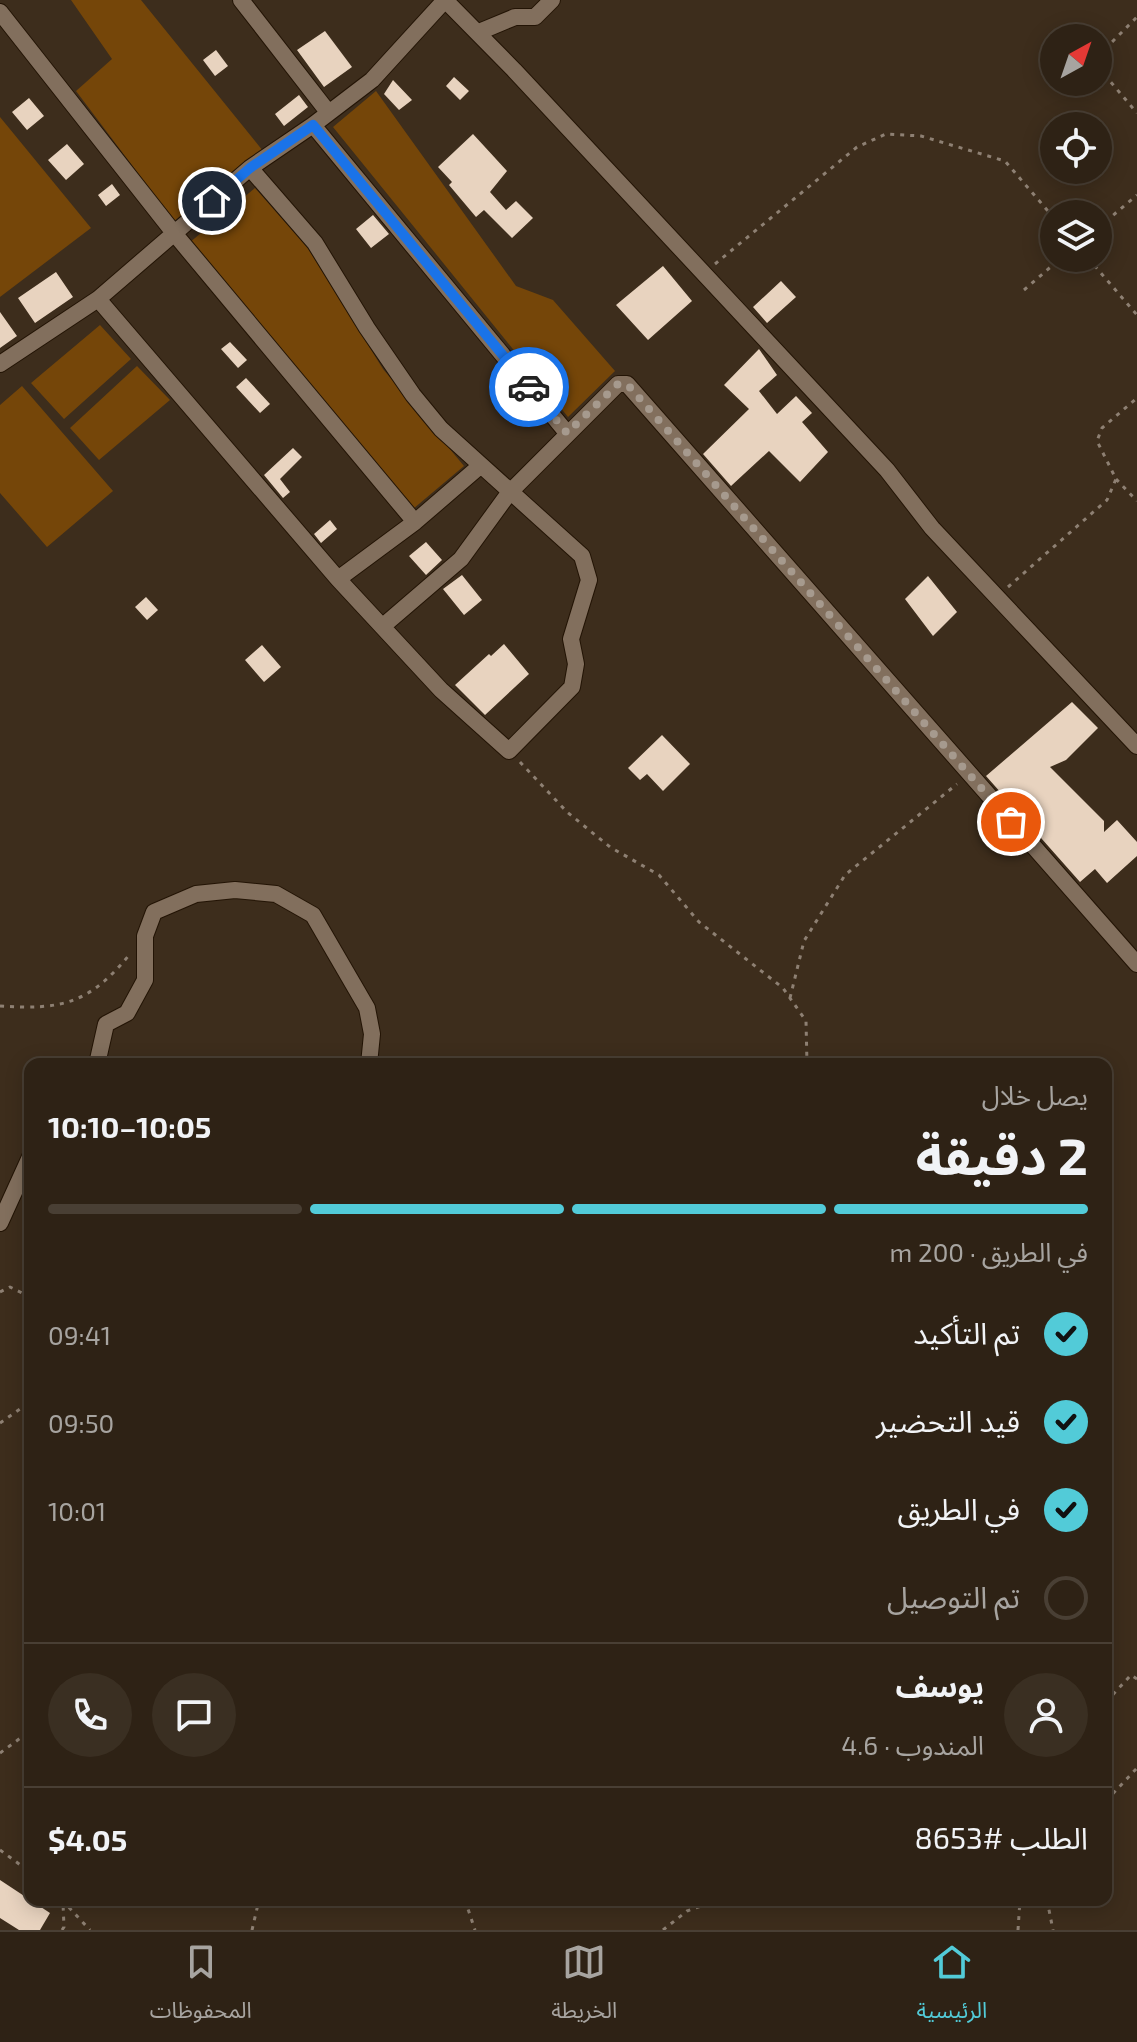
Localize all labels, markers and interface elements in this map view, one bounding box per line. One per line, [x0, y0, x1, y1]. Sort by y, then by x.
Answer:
north arrow [1040, 24, 1112, 96]
map controls [1040, 24, 1112, 272]
button: locate [1040, 112, 1112, 184]
pin [178, 167, 246, 235]
icon: home [190, 179, 234, 223]
button: layers [1040, 200, 1112, 272]
courier [489, 347, 569, 427]
icon: car [507, 365, 551, 409]
pin [977, 788, 1045, 856]
icon: bag [989, 800, 1033, 844]
text: يصل خلال [982, 1079, 1088, 1110]
text: 10:05–10:10 [48, 1108, 211, 1144]
text: 2 دقيقة [916, 1123, 1088, 1185]
text: في الطريق · 200 m [889, 1236, 1088, 1267]
icon: check [1044, 1312, 1088, 1356]
text: تم التأكيد [913, 1314, 1020, 1350]
text: 09:41 [48, 1319, 111, 1350]
icon: check [1044, 1400, 1088, 1444]
text: قيد التحضير [876, 1402, 1020, 1438]
text: 09:50 [48, 1407, 114, 1438]
icon: check [1044, 1488, 1088, 1532]
text: في الطريق [897, 1490, 1020, 1526]
text: 10:01 [48, 1495, 106, 1526]
text: تم التوصيل [887, 1578, 1020, 1614]
text: يوسف [896, 1667, 984, 1703]
button: phone [48, 1673, 132, 1757]
button: chat [152, 1673, 236, 1757]
button: person [1004, 1673, 1088, 1757]
text: المندوب · 4.6 [841, 1729, 984, 1760]
text: الطلب #8653 [915, 1819, 1088, 1855]
text: $4.05 [48, 1821, 127, 1857]
tab: المحفوظات [150, 1940, 252, 2034]
tab: الخريطة [551, 1940, 617, 2034]
tab: الرئيسية [917, 1940, 987, 2034]

